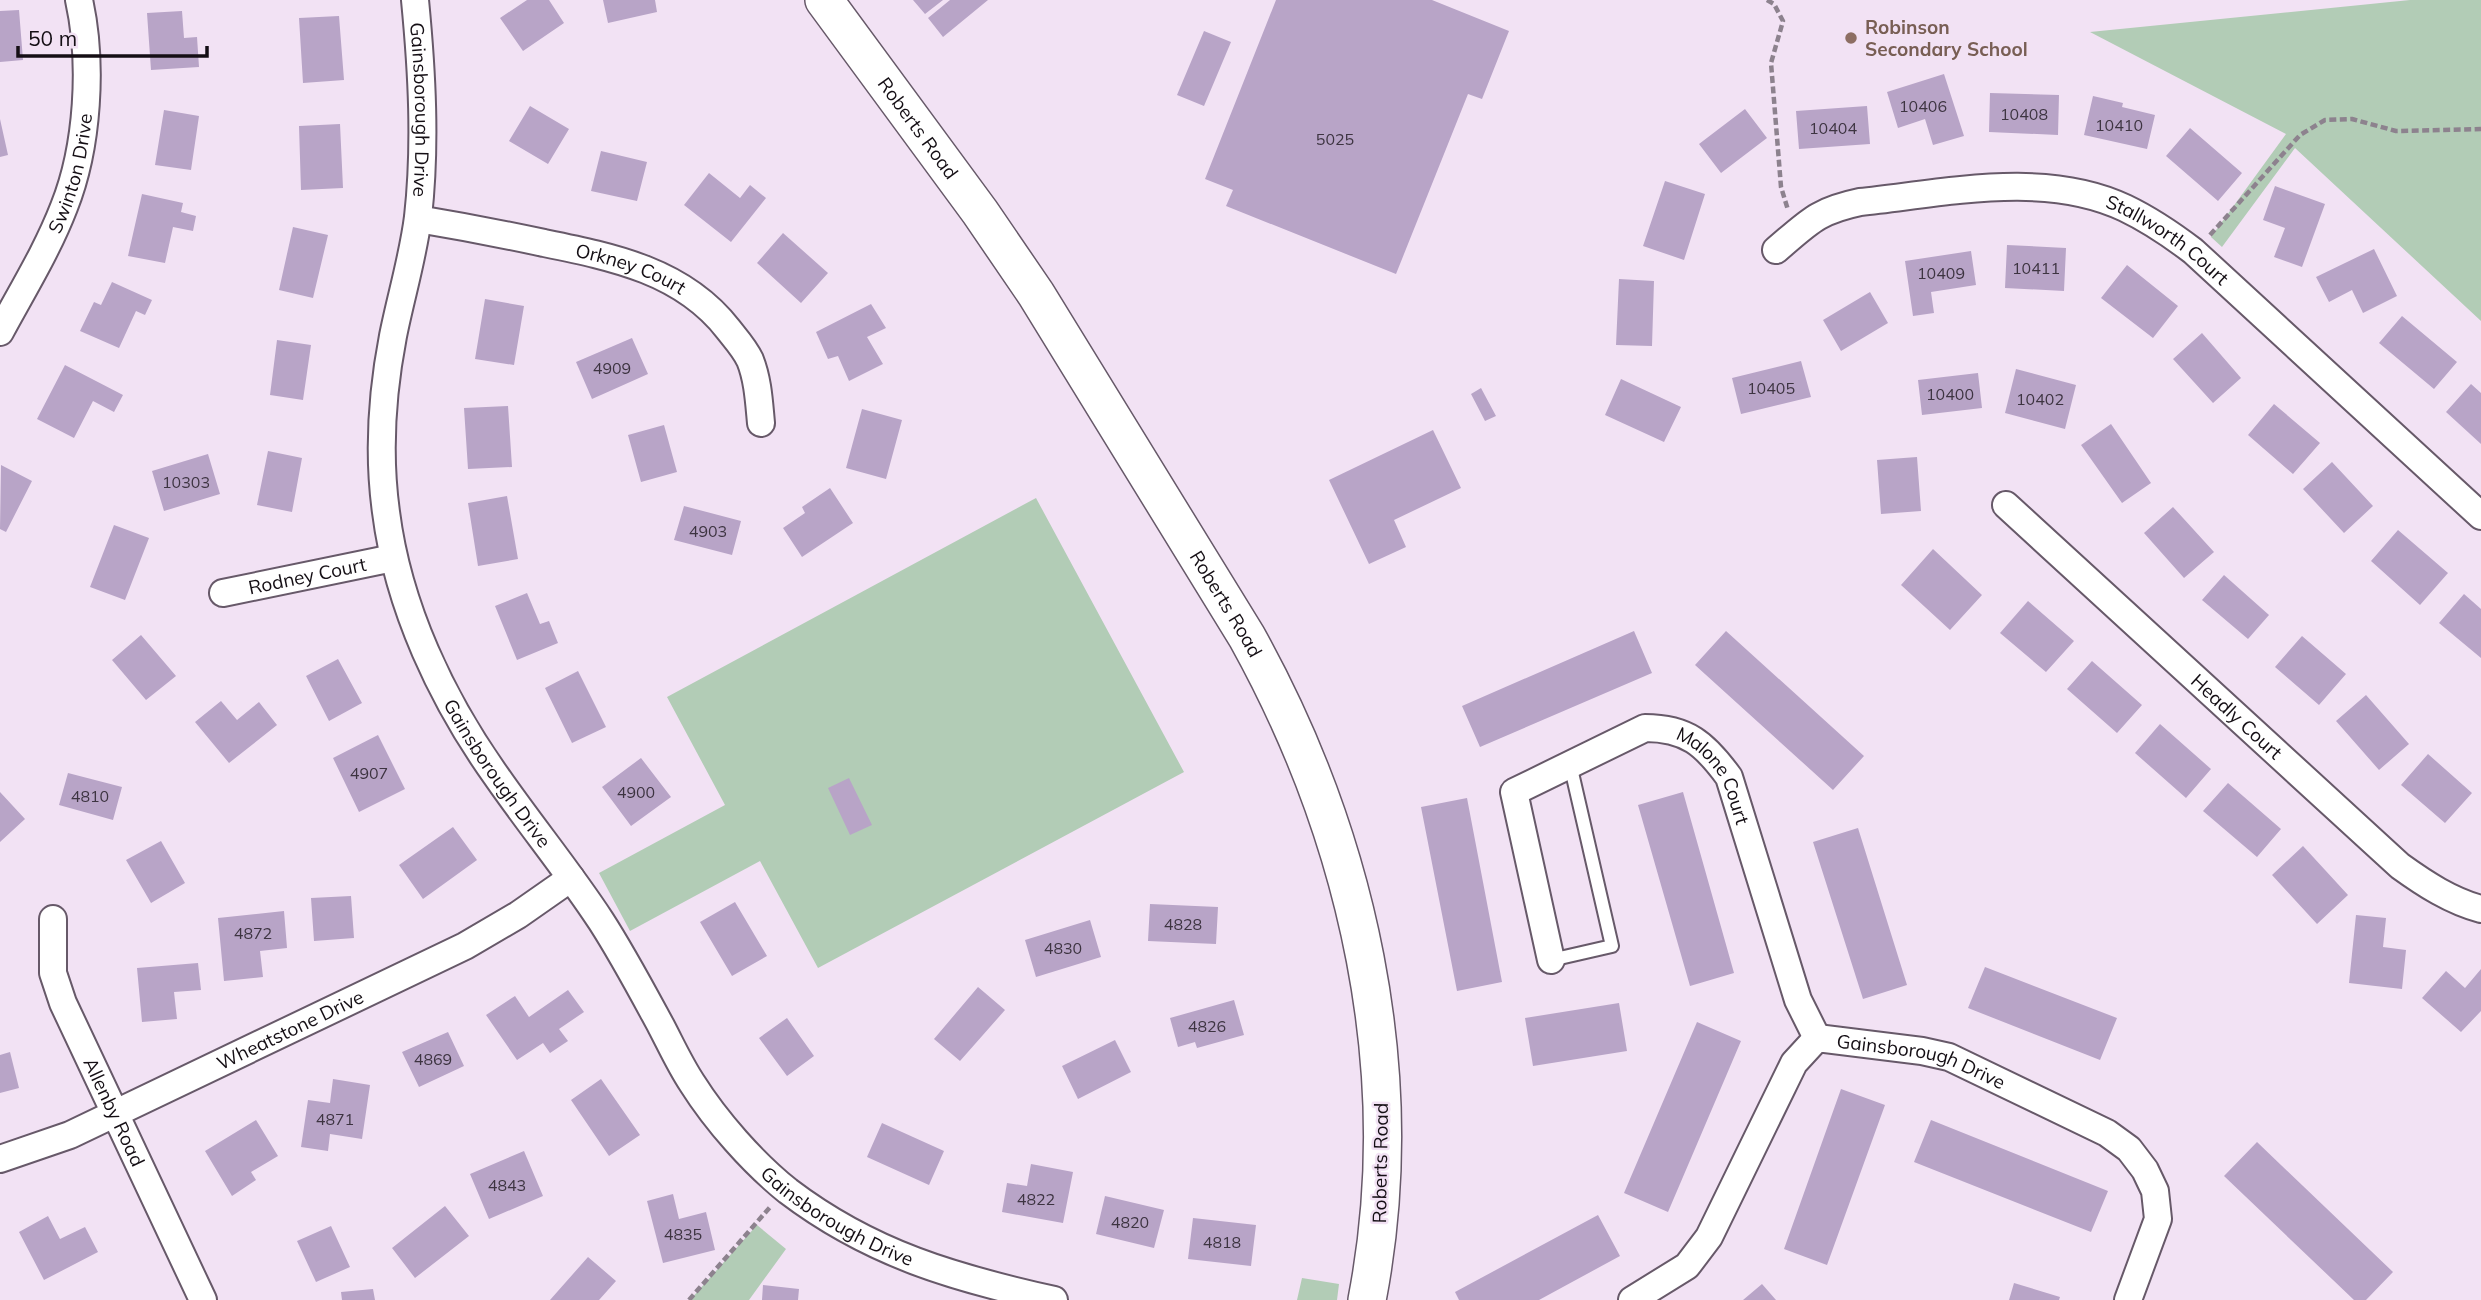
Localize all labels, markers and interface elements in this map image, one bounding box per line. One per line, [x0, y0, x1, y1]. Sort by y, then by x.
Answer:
scale bar [18, 14, 206, 58]
place label: Robinson Secondary School [1865, 15, 2028, 61]
street label: Gainsborough Drive [405, 21, 434, 198]
text: 50 m [28, 25, 77, 51]
marker: Robinson Secondary School [1843, 30, 1859, 46]
street label: Roberts Road [873, 72, 964, 184]
house number: 10406 [1899, 96, 1947, 116]
house number: 10408 [2000, 104, 2048, 124]
street label: Swinton Drive [42, 112, 97, 237]
house number: 10410 [2095, 115, 2143, 135]
house number: 10404 [1809, 118, 1857, 138]
house number: 5025 [1316, 129, 1354, 149]
street label: Stallworth Court [2103, 189, 2234, 290]
street label: Orkney Court [573, 238, 691, 300]
house number: 10411 [2012, 258, 2060, 278]
house number: 10409 [1917, 263, 1965, 283]
house number: 4909 [593, 358, 631, 378]
house number: 10405 [1747, 378, 1795, 398]
house number: 10400 [1926, 384, 1974, 404]
house number: 10402 [2016, 389, 2064, 409]
house number: 10303 [162, 472, 210, 492]
house number: 4903 [689, 521, 727, 541]
street label: Roberts Road [1185, 546, 1268, 661]
street label: Rodney Court [246, 552, 369, 599]
street label: Headly Court [2186, 669, 2288, 765]
street label: Gainsborough Drive [439, 695, 556, 852]
street label: Malone Court [1673, 721, 1755, 828]
house number: 4907 [350, 763, 388, 783]
house number: 4900 [617, 782, 655, 802]
house number: 4810 [71, 786, 109, 806]
house number: 4828 [1164, 914, 1202, 934]
house number: 4872 [234, 923, 272, 943]
house number: 4830 [1044, 938, 1082, 958]
street label: Wheatstone Drive [213, 984, 367, 1075]
house number: 4826 [1188, 1016, 1226, 1036]
street label: Gainsborough Drive [1835, 1029, 2009, 1094]
house number: 4869 [414, 1049, 452, 1069]
street label: Allenby Road [78, 1054, 150, 1170]
street label: Roberts Road [1367, 1103, 1393, 1223]
house number: 4871 [316, 1109, 354, 1129]
street label: Gainsborough Drive [756, 1161, 917, 1271]
house number: 4843 [488, 1175, 526, 1195]
house number: 4822 [1017, 1189, 1055, 1209]
house number: 4820 [1111, 1212, 1149, 1232]
house number: 4835 [664, 1224, 702, 1244]
house number: 4818 [1203, 1232, 1241, 1252]

